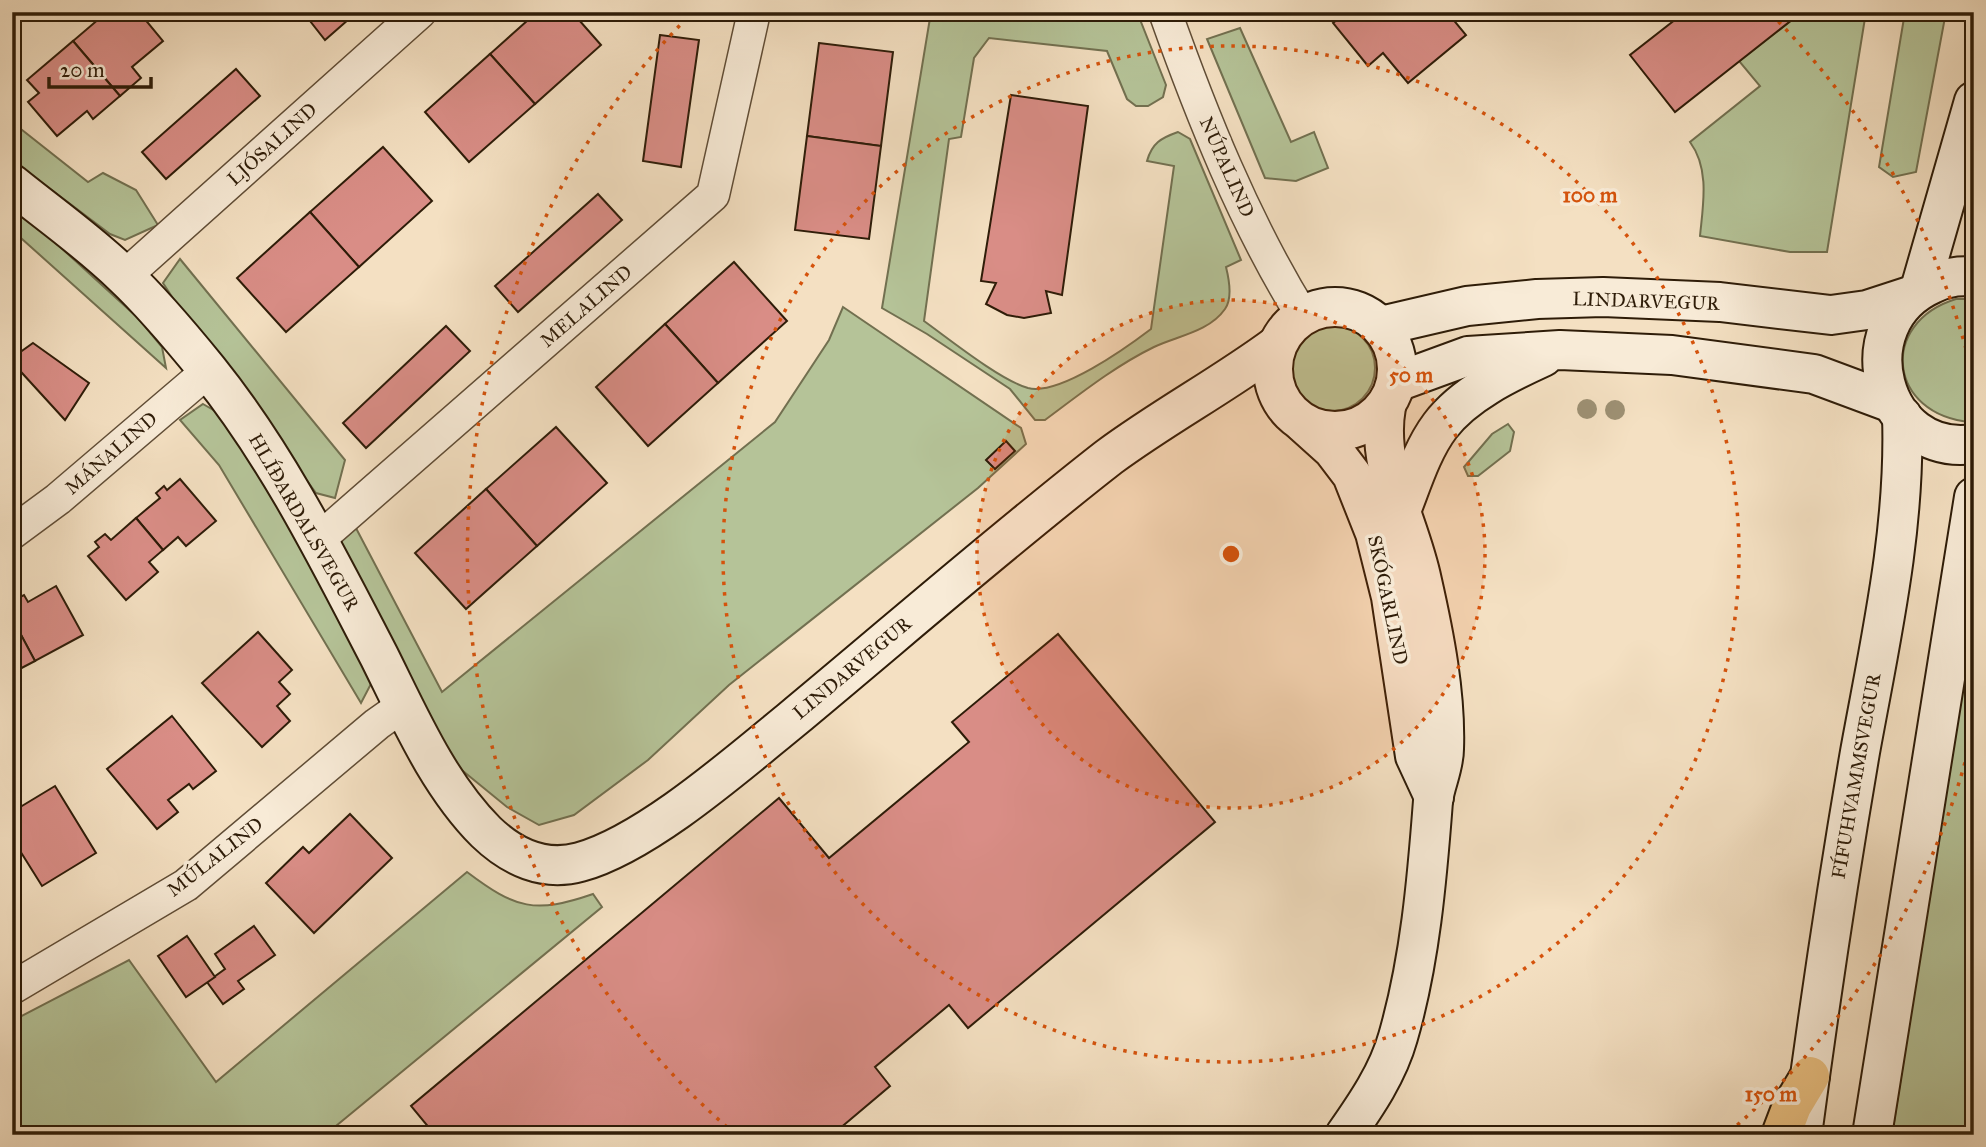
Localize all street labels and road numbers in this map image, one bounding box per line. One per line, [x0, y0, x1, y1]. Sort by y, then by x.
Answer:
street label: LJÓSALIND [222, 97, 322, 191]
street label: NÚPALIND [1195, 113, 1260, 221]
street label: MELALIND [535, 260, 637, 352]
street label: LINDARVEGUR [1572, 287, 1721, 315]
street label: MÁNALIND [60, 406, 162, 499]
street label: HLÍÐARDALSVEGUR [244, 429, 365, 615]
street label: SKÓGARLIND [1363, 533, 1414, 667]
street label: LINDARVEGUR [788, 612, 916, 724]
street label: FÍFUHVAMMSVEGUR [1826, 671, 1886, 881]
street label: MÚLALIND [162, 812, 267, 902]

